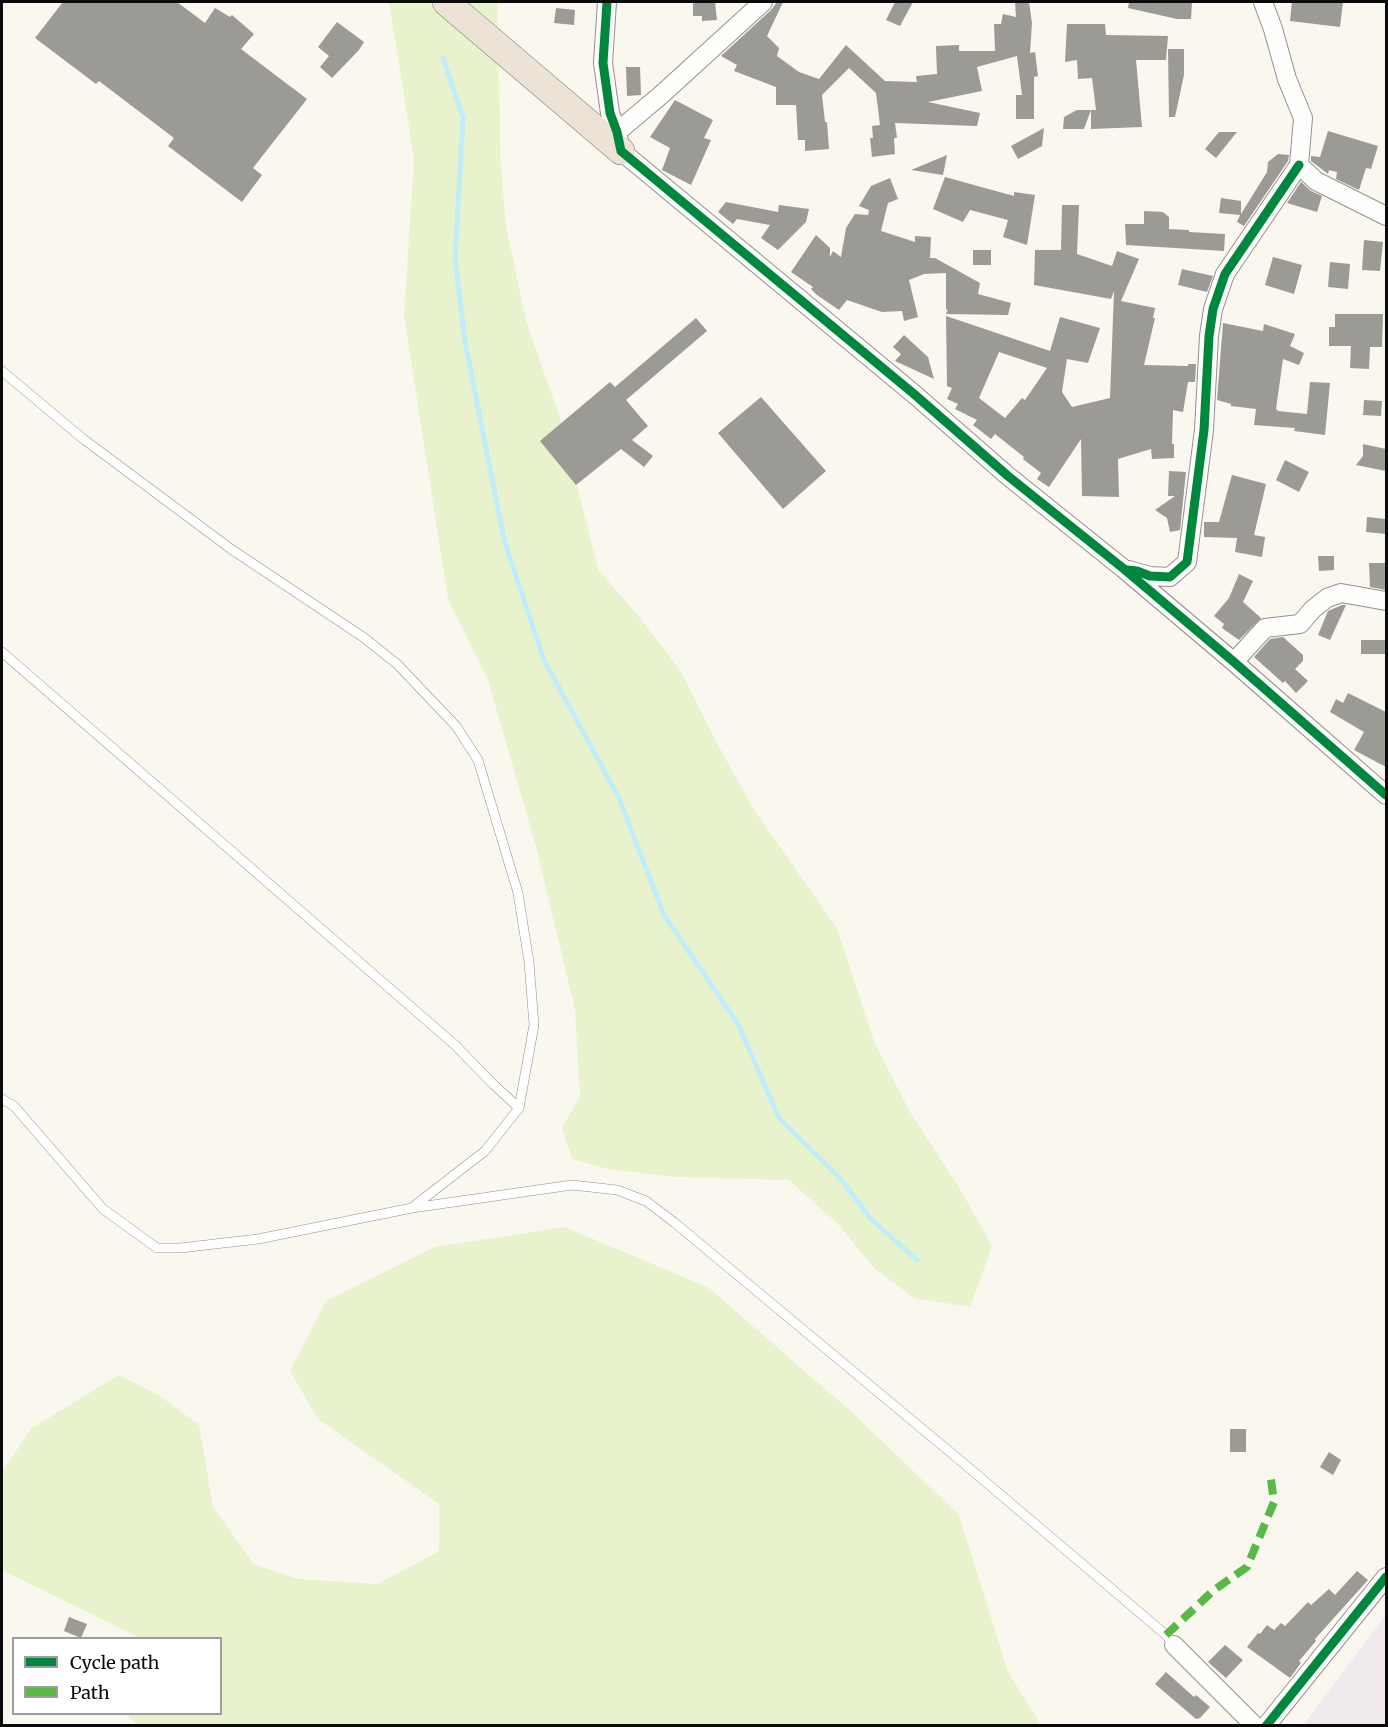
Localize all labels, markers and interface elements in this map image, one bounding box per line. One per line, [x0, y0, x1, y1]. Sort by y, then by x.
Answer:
legend [12, 1637, 222, 1715]
text: Cycle path [70, 1651, 159, 1674]
text: Path [70, 1681, 110, 1704]

